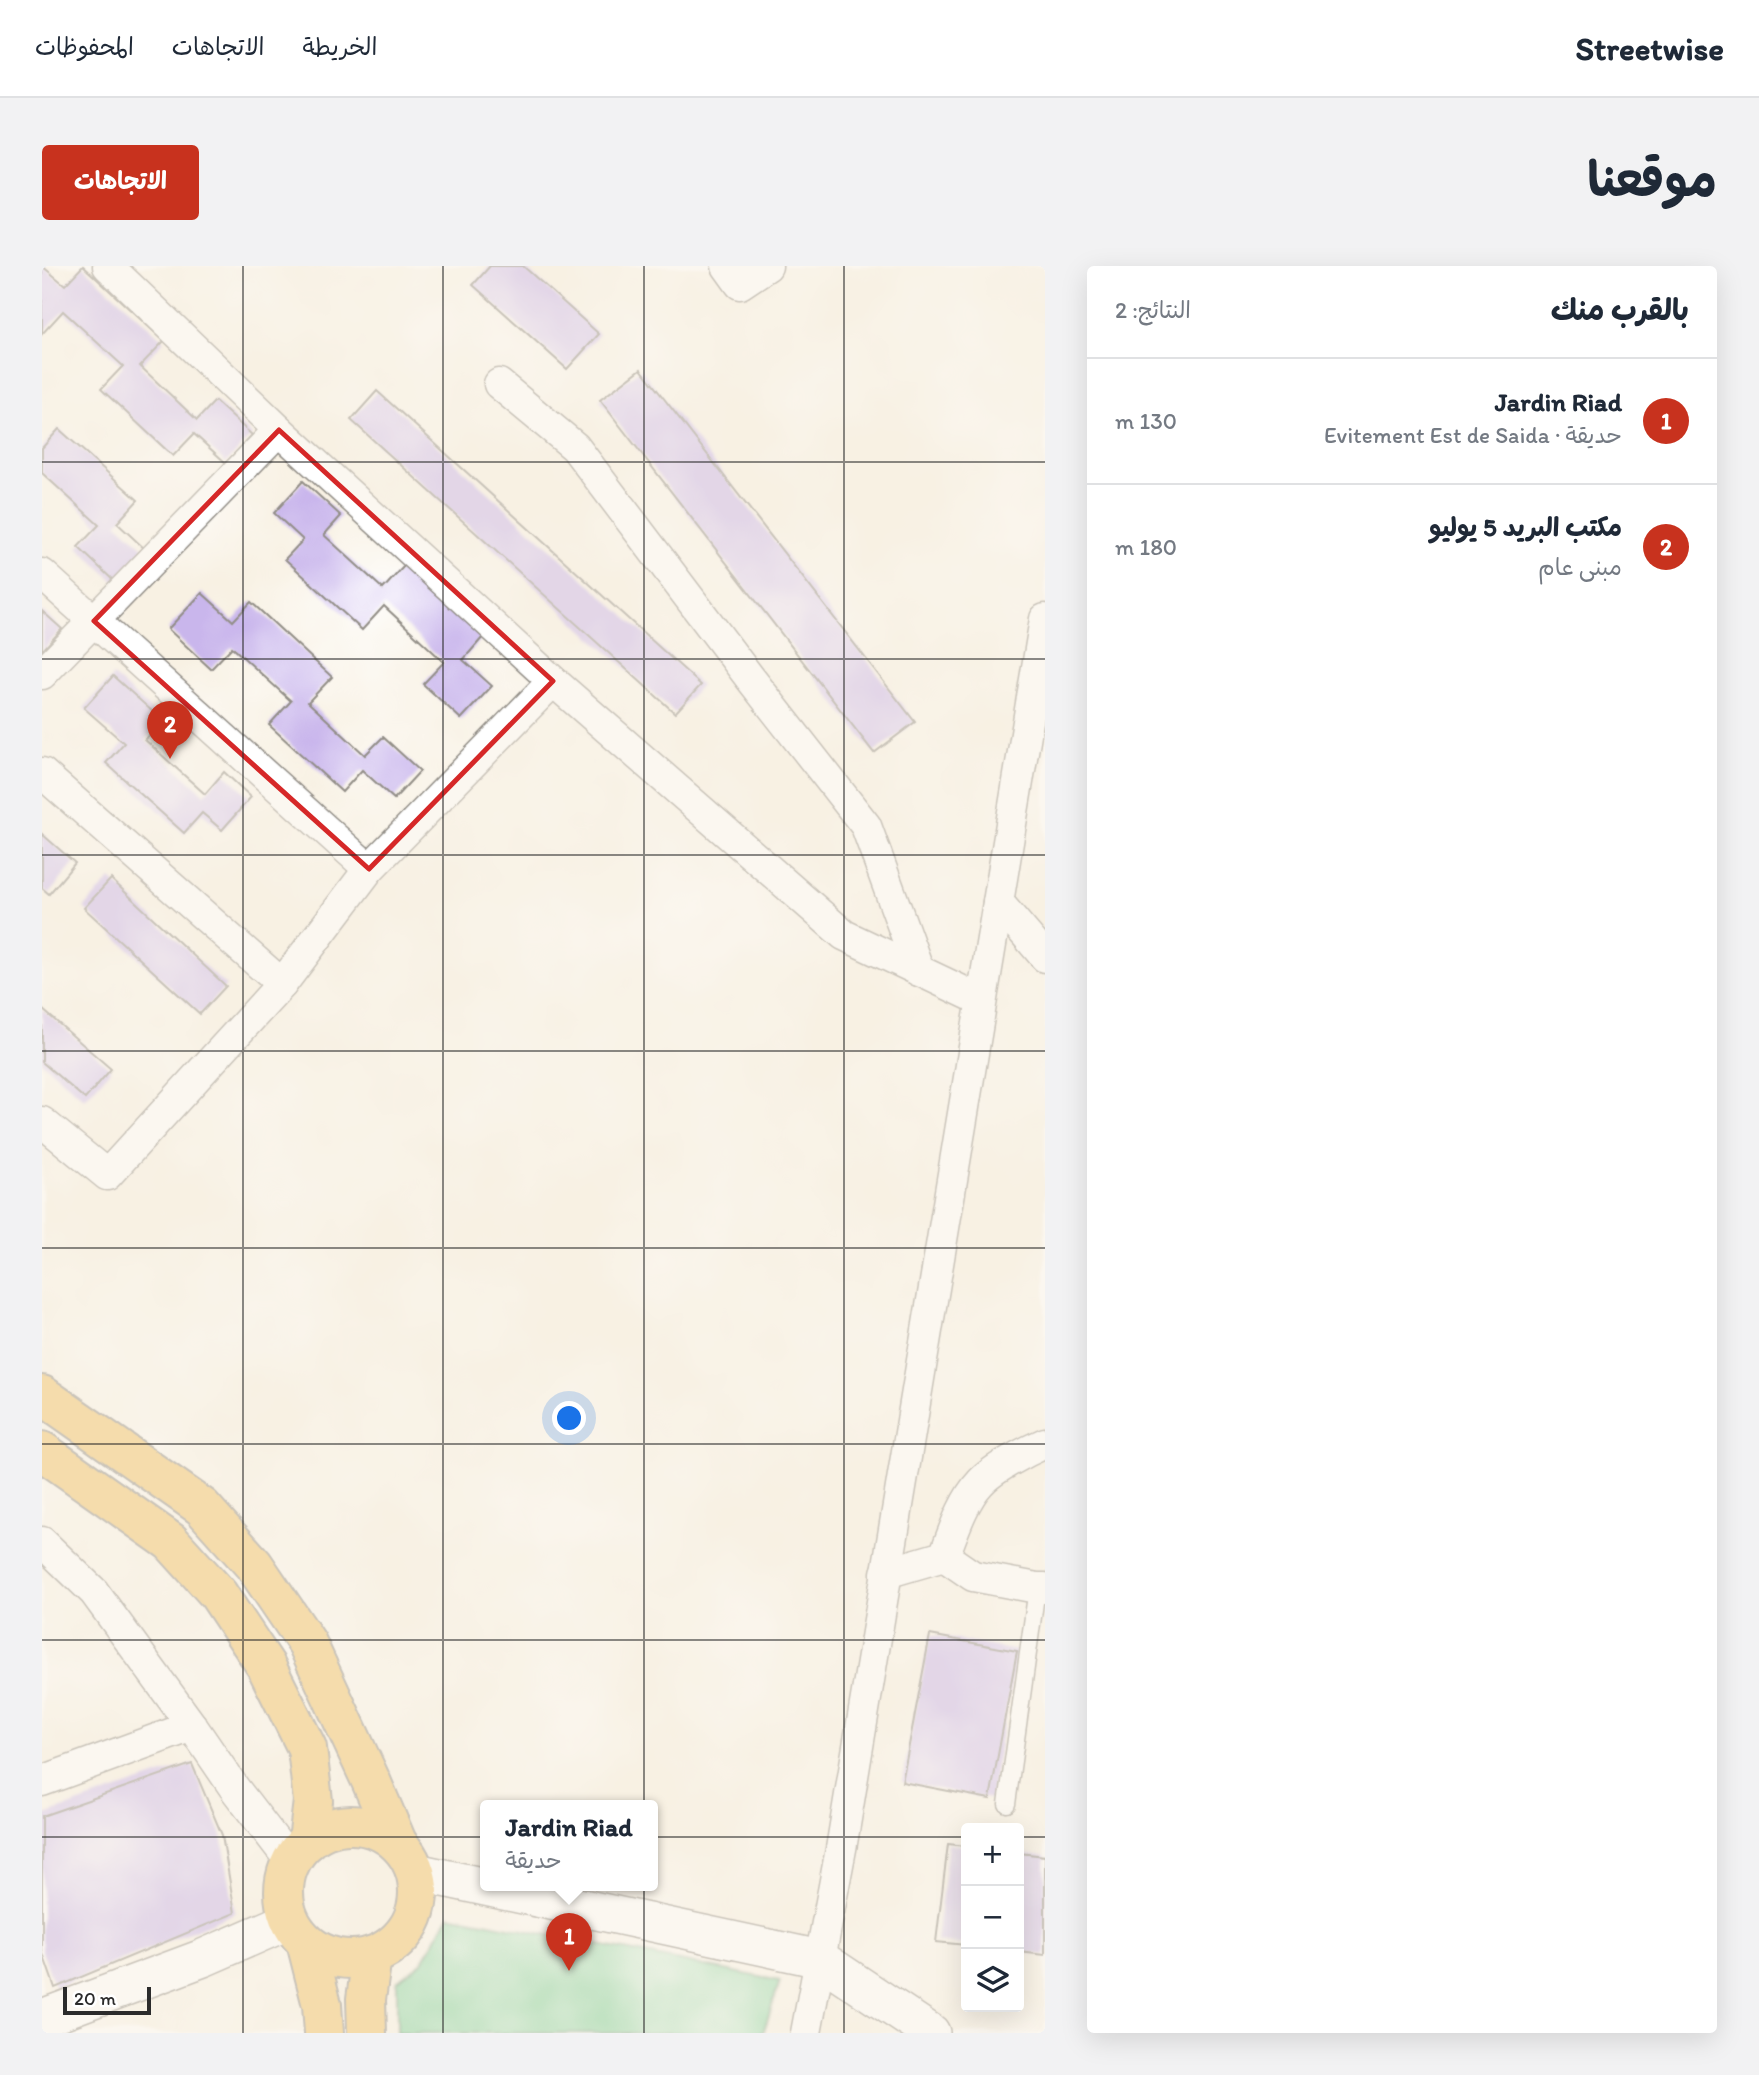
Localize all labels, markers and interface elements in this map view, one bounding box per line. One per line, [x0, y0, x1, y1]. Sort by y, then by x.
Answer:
text: Streetwise [1576, 29, 1724, 68]
text: المحفوظات [35, 32, 134, 61]
text: الاتجاهات [172, 32, 265, 61]
text: الخريطة [303, 32, 377, 61]
button: الاتجاهات [42, 145, 199, 220]
text: موقعنا [1587, 149, 1717, 208]
text: بالقرب منك [1551, 291, 1689, 328]
text: النتائج: 2 [1115, 296, 1191, 324]
text: Jardin Riad [1495, 386, 1622, 418]
text: 130 m [1115, 407, 1177, 435]
text: 1 [1661, 407, 1671, 435]
text: حديقة · Evitement Est de Saida [1324, 421, 1622, 449]
text: مكتب البريد 5 يوليو [1429, 511, 1622, 543]
text: 180 m [1115, 533, 1177, 561]
text: 2 [1660, 533, 1672, 561]
text: مبنى عام [1538, 553, 1622, 581]
pin: 2 [147, 701, 193, 759]
your location [552, 1401, 586, 1435]
popup [480, 1800, 658, 1891]
text: Jardin Riad [505, 1811, 633, 1843]
map controls [961, 1823, 1024, 2012]
button: + [961, 1823, 1024, 1886]
text: حديقة [505, 1846, 562, 1874]
button: − [961, 1886, 1024, 1949]
pin: 1 [546, 1913, 592, 1971]
button: layers [961, 1949, 1024, 2012]
scale bar [63, 1984, 150, 2016]
text: 20 m [74, 1987, 116, 2010]

